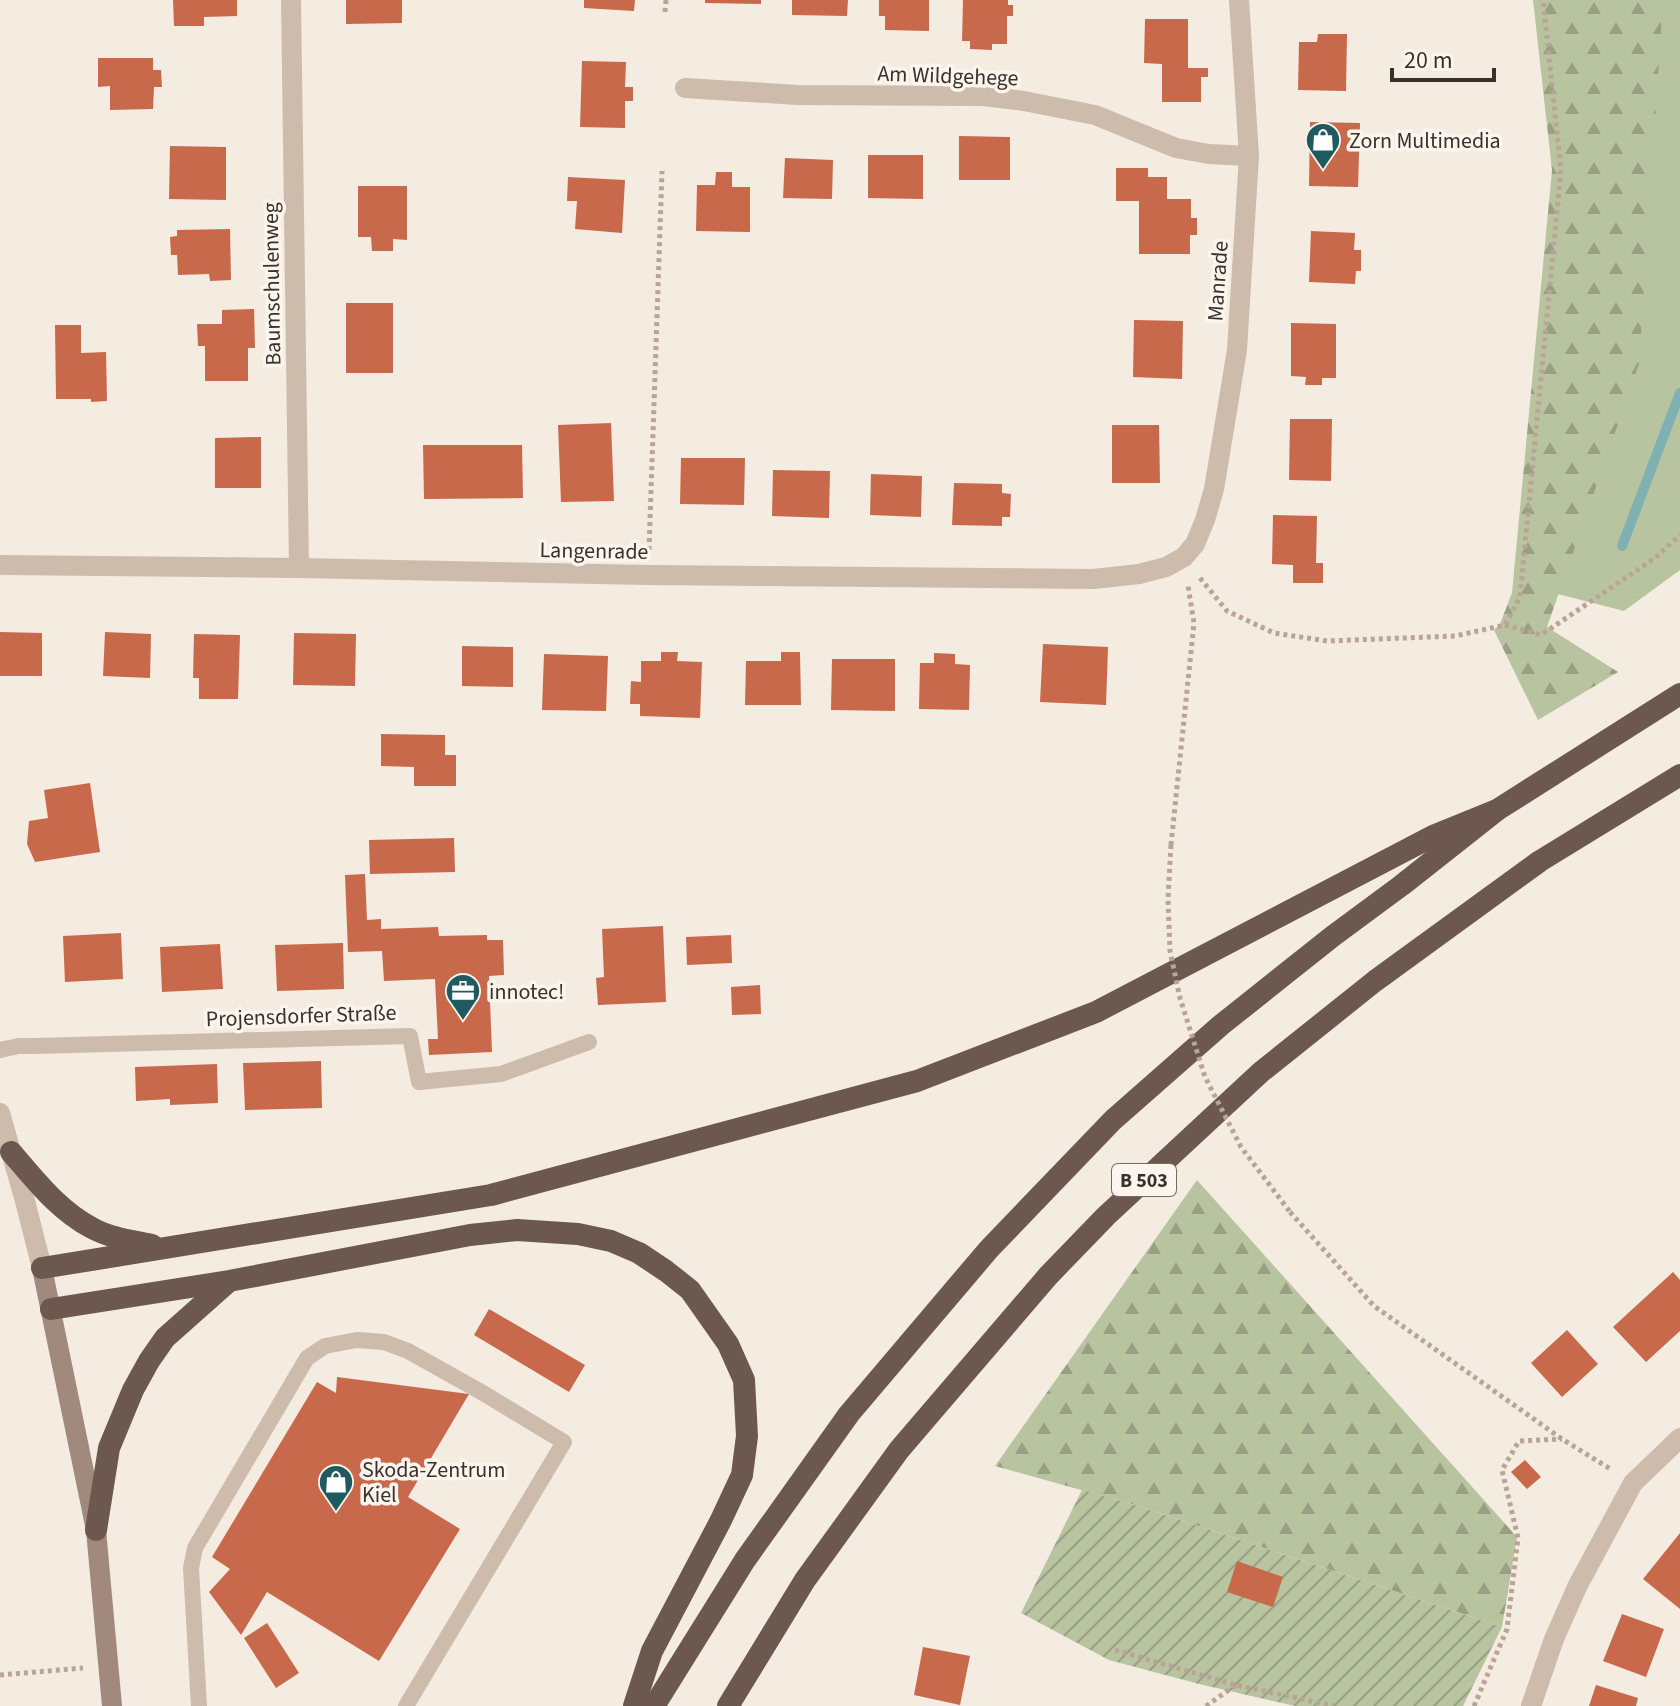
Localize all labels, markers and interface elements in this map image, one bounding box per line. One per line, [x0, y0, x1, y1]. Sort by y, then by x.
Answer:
scale bar [1392, 32, 1494, 82]
text: 20 m [1404, 43, 1453, 78]
street label: Am Wildgehege [877, 58, 1019, 94]
shop icon: Zorn Multimedia [1304, 121, 1342, 171]
place label: Zorn Multimedia [1349, 125, 1501, 157]
street label: Baumschulenweg [255, 202, 289, 366]
street label: Manrade [1199, 240, 1237, 322]
street label: Langenrade [539, 534, 649, 568]
office icon: innotec! [444, 972, 482, 1022]
place label: innotec! [489, 976, 564, 1008]
street label: Projensdorfer Straße [205, 997, 397, 1035]
road number: B 503 [1112, 1164, 1176, 1196]
place label: Skoda-Zentrum Kiel [362, 1454, 505, 1511]
shop icon: Skoda-Zentrum Kiel [317, 1463, 355, 1513]

